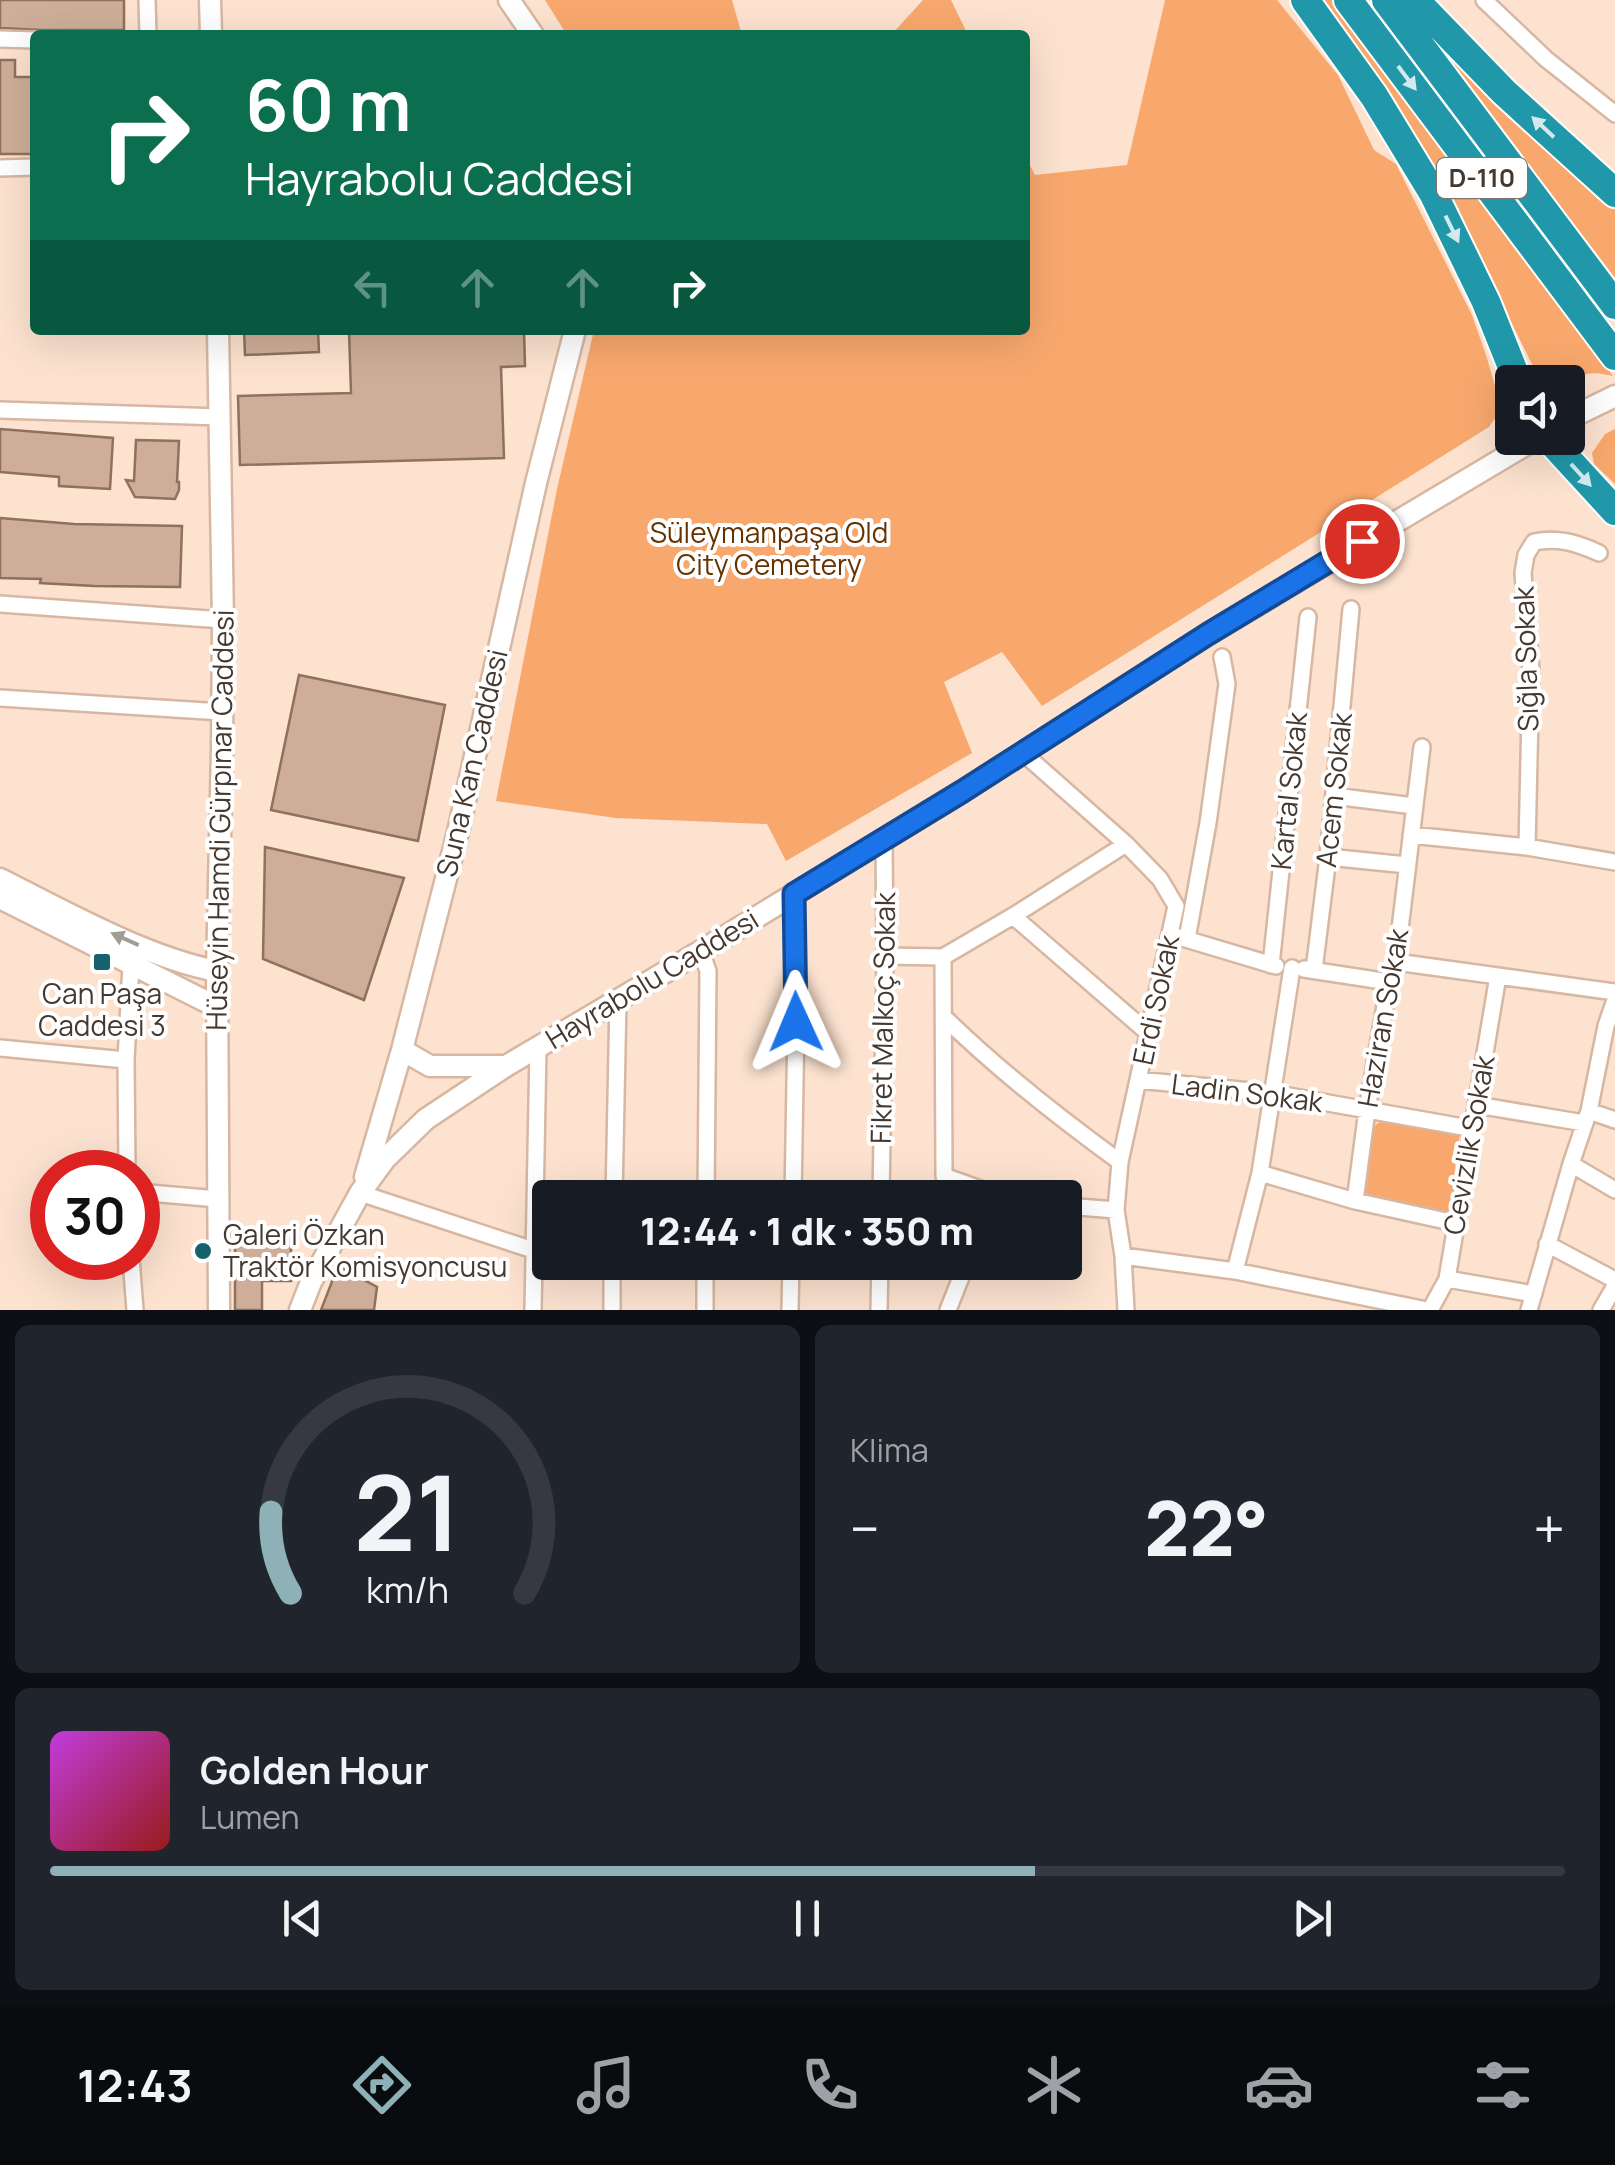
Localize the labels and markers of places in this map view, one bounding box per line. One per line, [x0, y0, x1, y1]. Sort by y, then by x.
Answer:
pin [1320, 499, 1405, 584]
marker: Can Paşa Caddesi 3 [91, 951, 113, 973]
place label: Can Paşa Caddesi 3 [38, 974, 166, 1044]
place label: Galeri Özkan Traktör Komisyoncusu [223, 1215, 507, 1285]
marker: Galeri Özkan Traktör Komisyoncusu [192, 1240, 214, 1262]

